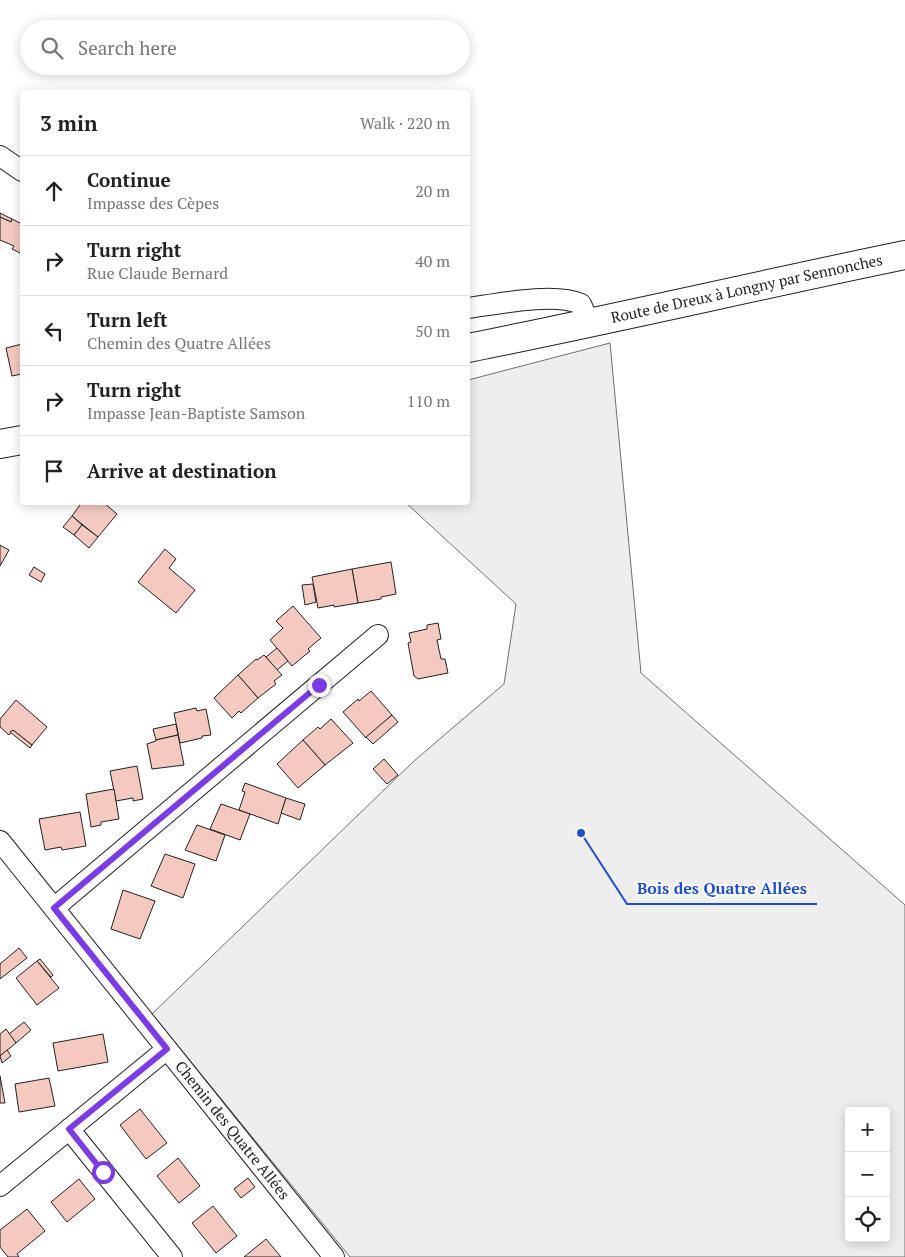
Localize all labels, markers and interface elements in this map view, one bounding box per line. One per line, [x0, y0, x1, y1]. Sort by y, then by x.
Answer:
search box [20, 20, 470, 75]
icon: search [38, 34, 66, 62]
text: Search here [78, 35, 177, 60]
text: 3 min [40, 109, 97, 137]
text: Walk · 220 m [360, 112, 450, 134]
text: Continue [87, 167, 171, 192]
icon: ahead [40, 177, 68, 205]
text: 20 m [415, 180, 450, 202]
text: Impasse des Cèpes [87, 192, 219, 214]
text: Turn right [87, 237, 181, 262]
icon: right [40, 247, 68, 275]
street label: Route de Dreux à Longny par Sennonches [609, 249, 884, 327]
text: 40 m [415, 250, 450, 272]
text: Rue Claude Bernard [87, 262, 228, 284]
text: Turn left [87, 307, 168, 332]
icon: left [40, 317, 68, 345]
text: 50 m [415, 320, 450, 342]
text: Chemin des Quatre Allées [87, 332, 271, 354]
text: Turn right [87, 377, 181, 402]
icon: right [40, 387, 68, 415]
text: 110 m [407, 390, 450, 412]
text: Impasse Jean-Baptiste Samson [87, 402, 305, 424]
icon: arrive [40, 457, 68, 485]
text: Arrive at destination [87, 458, 276, 483]
route end [308, 674, 331, 697]
callout: Bois des Quatre Allées [627, 873, 817, 904]
text: Bois des Quatre Allées [637, 877, 807, 899]
street label: Chemin des Quatre Allées [171, 1056, 295, 1203]
map controls [845, 1107, 890, 1242]
button: + [845, 1107, 890, 1152]
button: − [845, 1152, 890, 1197]
route start [92, 1161, 115, 1184]
button: locate [845, 1197, 890, 1242]

